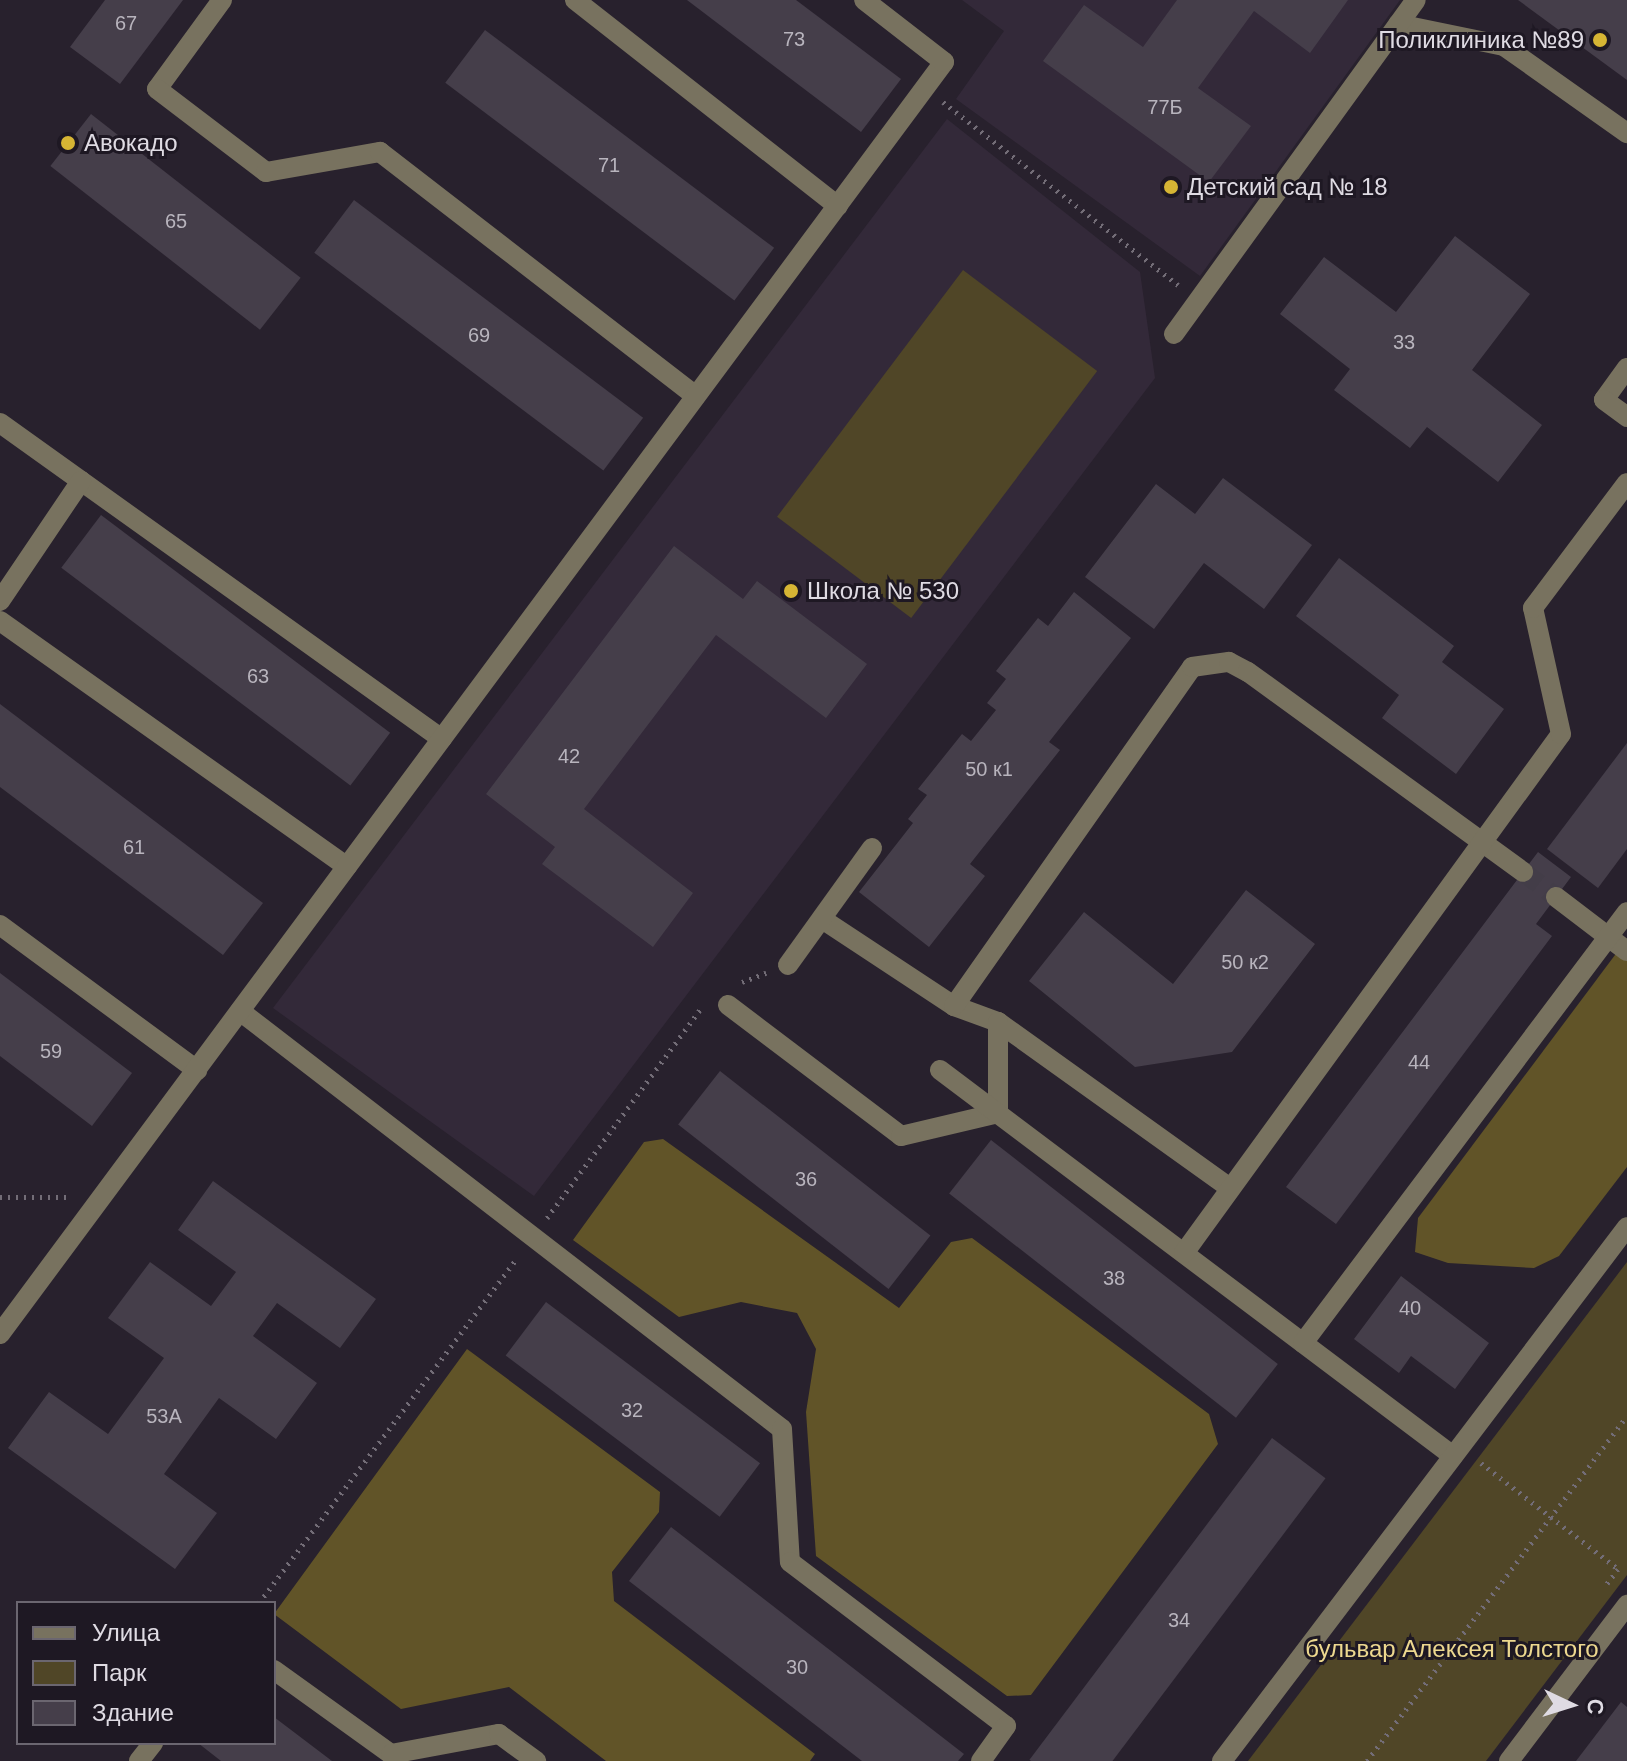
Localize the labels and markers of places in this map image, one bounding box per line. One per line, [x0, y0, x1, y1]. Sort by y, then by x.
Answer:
place label: Поликлиника №89 [1378, 26, 1584, 54]
marker: Поликлиника №89 [1591, 31, 1609, 49]
place label: Авокадо [84, 129, 178, 157]
marker: Авокадо [59, 134, 77, 152]
place label: Детский сад № 18 [1187, 173, 1388, 201]
marker: Детский сад № 18 [1162, 178, 1180, 196]
place label: Школа № 530 [807, 577, 959, 605]
marker: Школа № 530 [782, 582, 800, 600]

